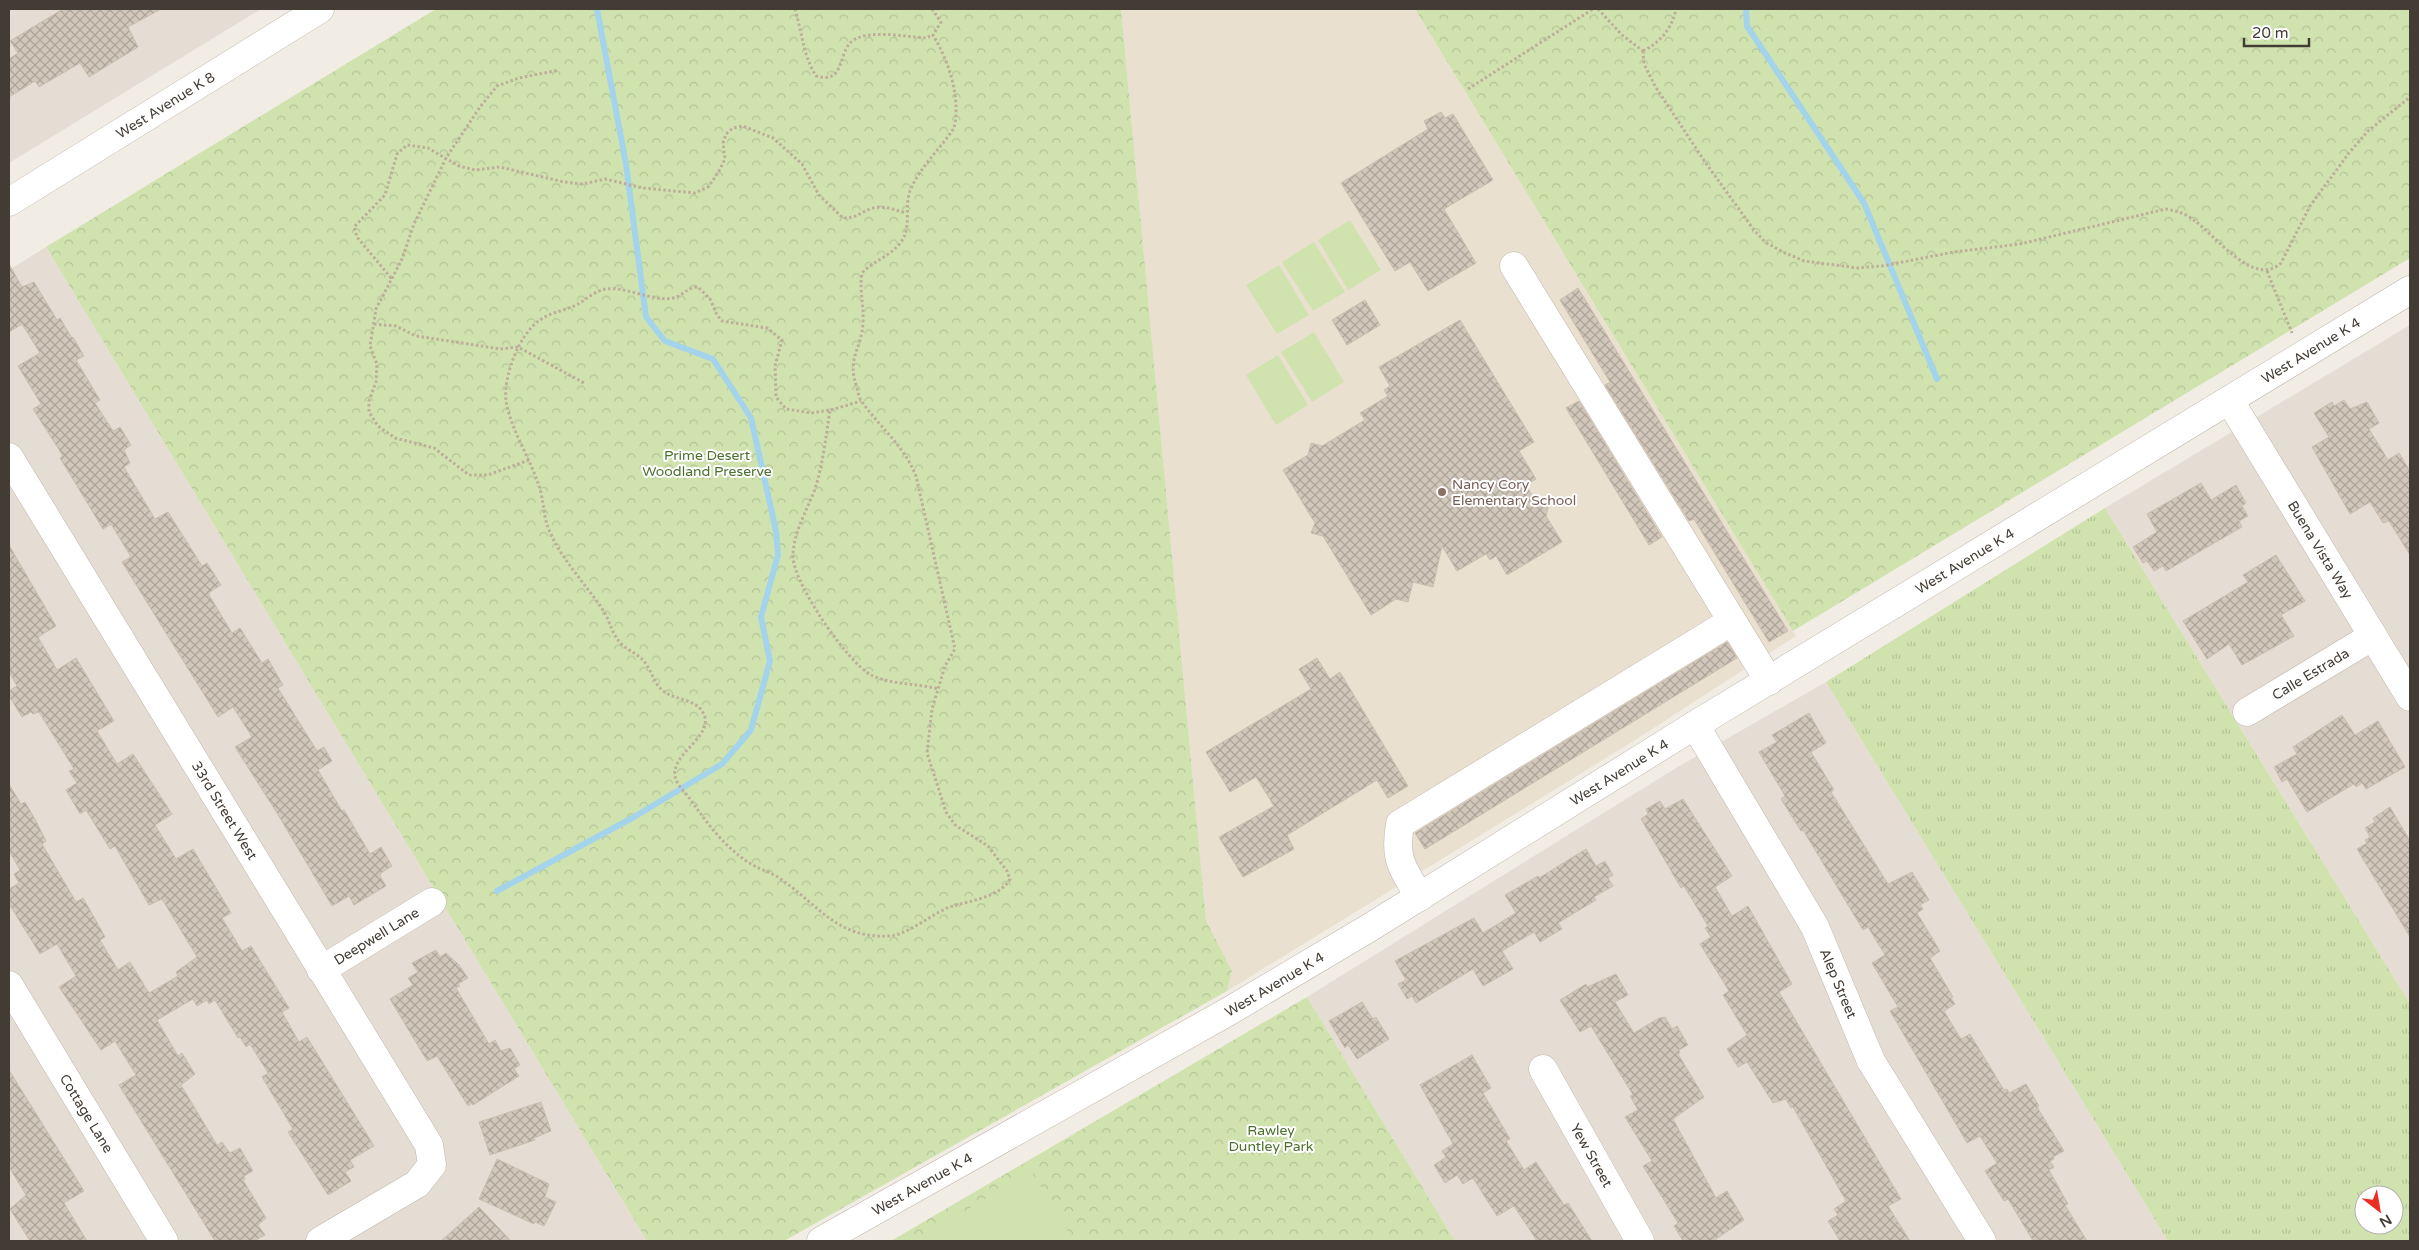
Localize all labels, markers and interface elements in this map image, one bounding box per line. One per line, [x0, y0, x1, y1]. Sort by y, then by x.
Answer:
scale bar [2244, 15, 2309, 47]
text: 20 m [2252, 24, 2289, 42]
street label: West Avenue K 8 [113, 68, 218, 142]
street label: West Avenue K 4 [2258, 314, 2364, 387]
park label: Prime Desert Woodland Preserve [642, 447, 772, 480]
place label: Nancy Cory Elementary School [1452, 476, 1576, 509]
marker: Nancy Cory Elementary School [1436, 486, 1448, 498]
street label: Buena Vista Way [2284, 498, 2356, 602]
street label: West Avenue K 4 [1912, 525, 2018, 598]
street label: Calle Estrada [2269, 644, 2352, 704]
street label: West Avenue K 4 [1567, 735, 1672, 810]
street label: 33rd Street West [188, 758, 261, 864]
street label: Deepwell Lane [331, 904, 422, 969]
street label: Alep Street [1816, 946, 1861, 1022]
street label: West Avenue K 4 [1222, 948, 1328, 1021]
street label: Cottage Lane [56, 1071, 117, 1156]
street label: Yew Street [1566, 1121, 1616, 1191]
park label: Rawley Duntley Park [1228, 1122, 1314, 1155]
street label: West Avenue K 4 [869, 1149, 976, 1220]
north arrow [2354, 1185, 2404, 1235]
text: N [2376, 1211, 2395, 1231]

